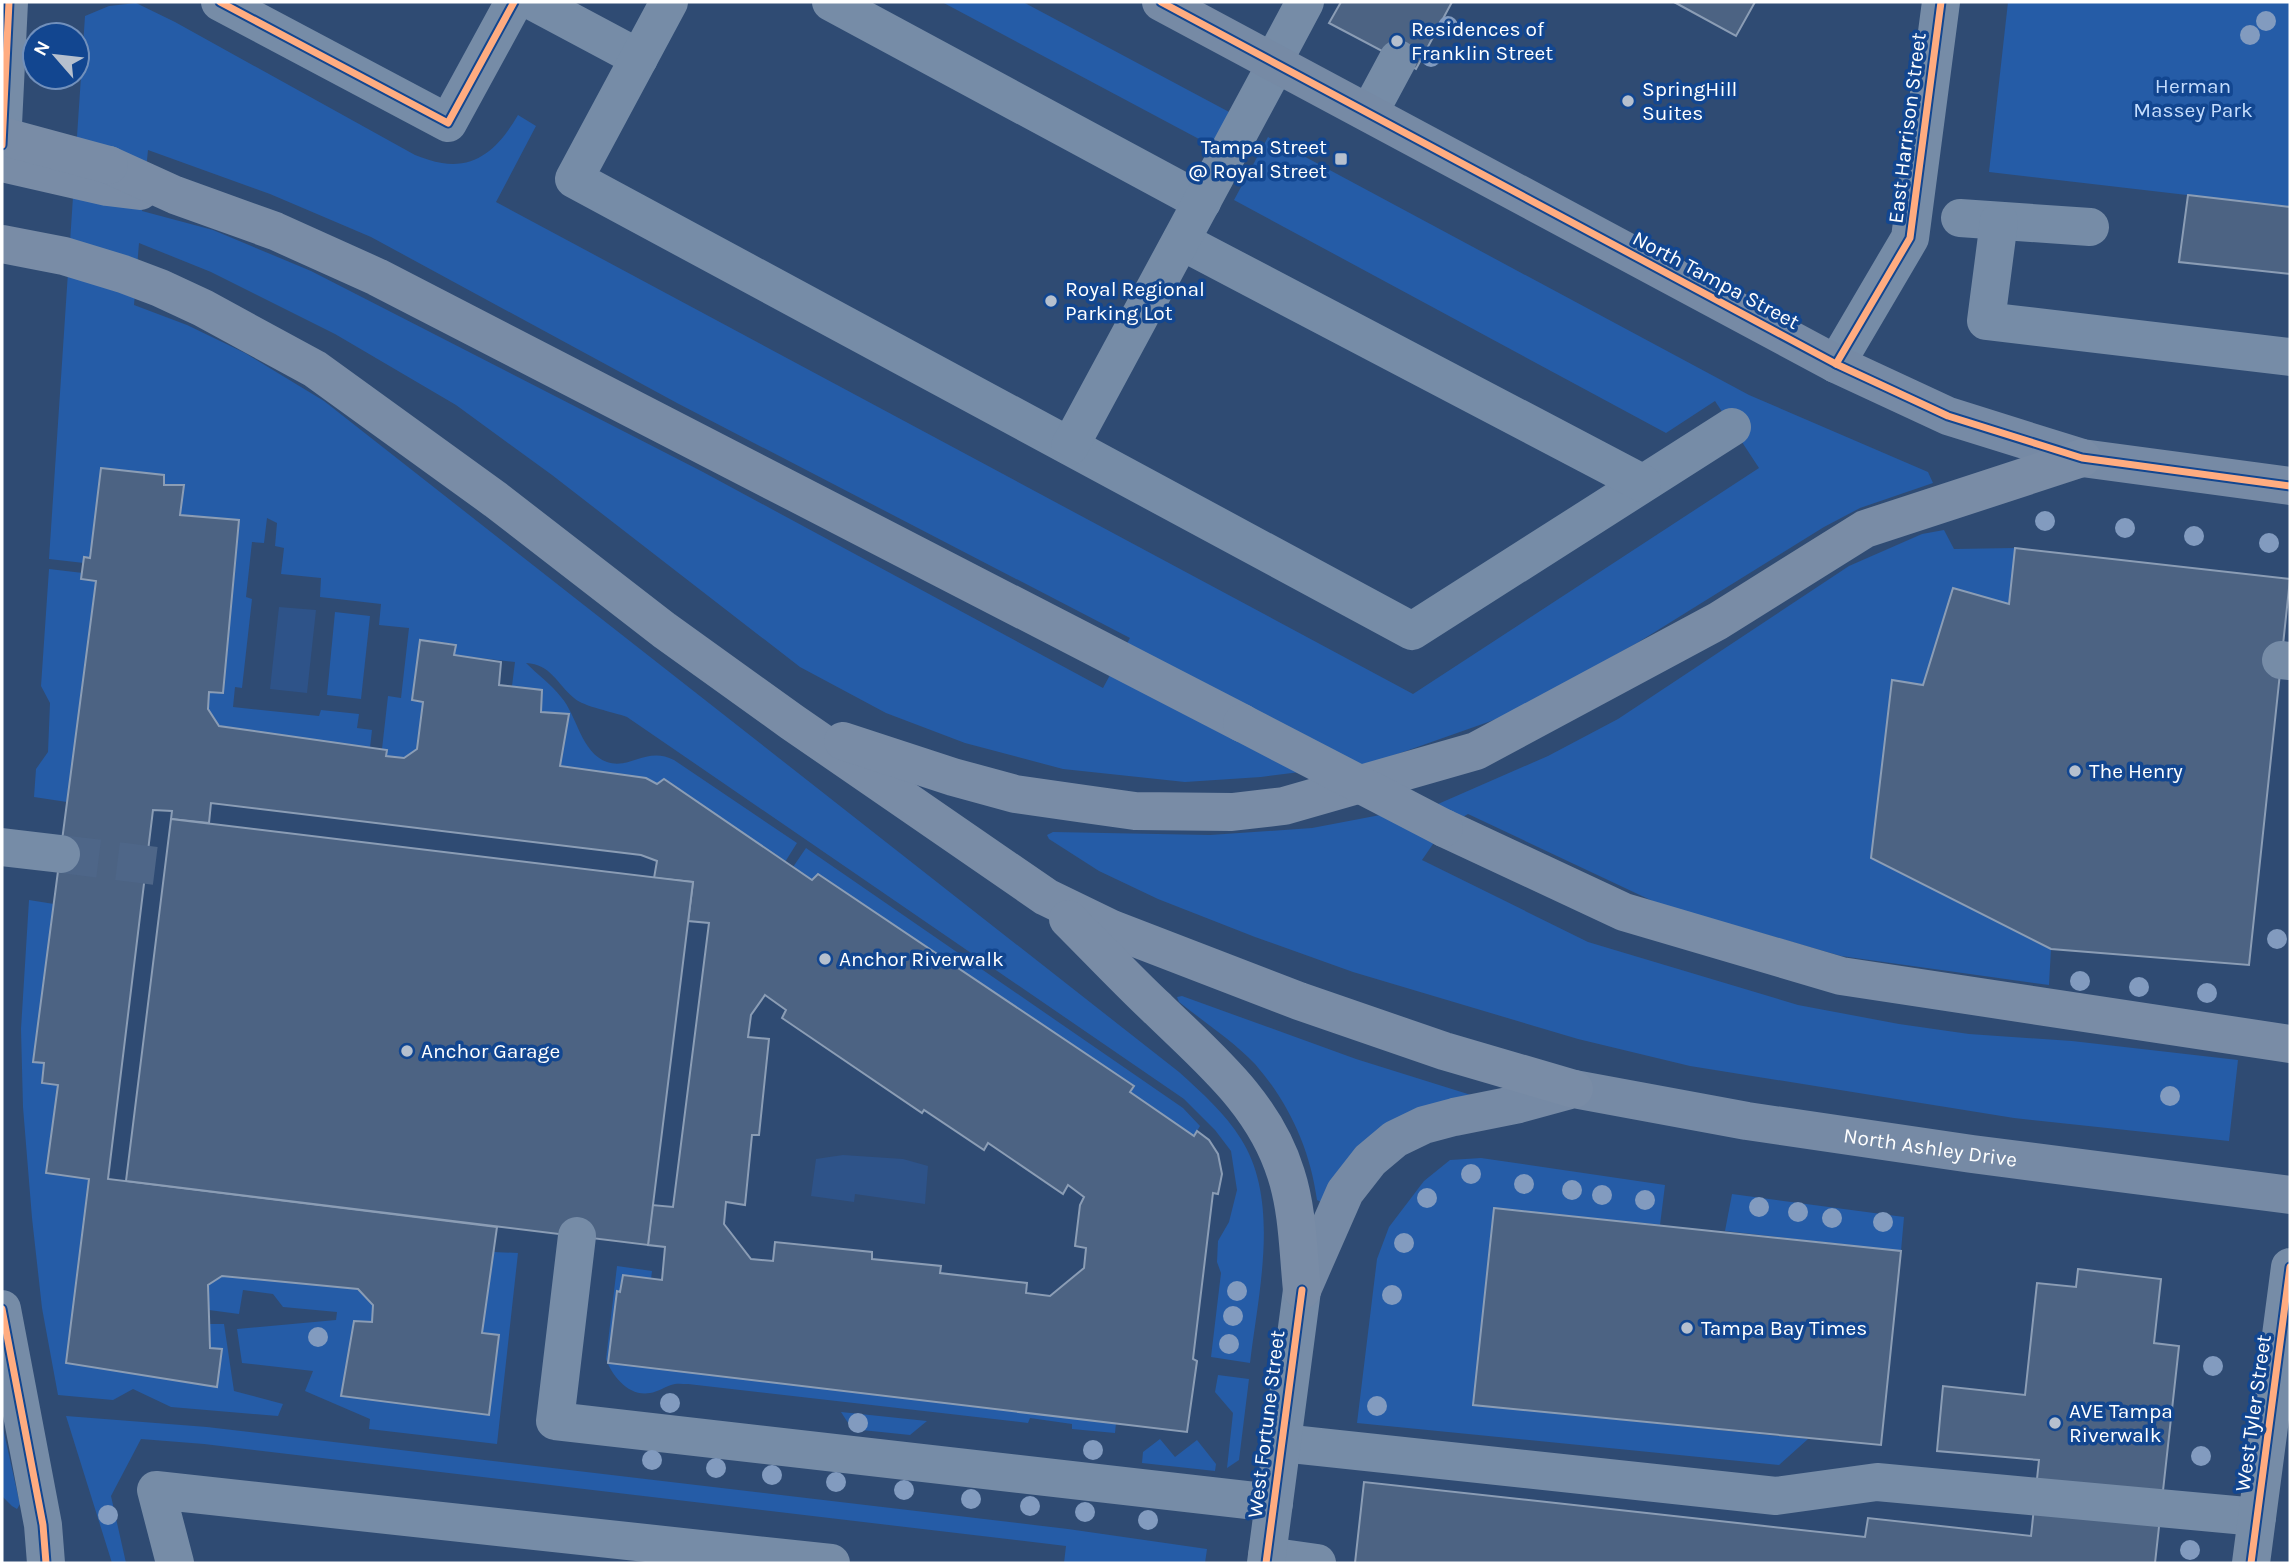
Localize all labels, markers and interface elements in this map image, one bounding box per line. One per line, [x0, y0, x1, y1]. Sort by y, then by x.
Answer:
place label: Residences of Franklin Street [1411, 17, 1553, 65]
north arrow [21, 21, 91, 91]
street label: East Harrison Street [1883, 31, 1931, 225]
marker: Residences of Franklin Street [1389, 33, 1405, 49]
text: N [29, 37, 55, 60]
park label: Herman Massey Park [2133, 74, 2253, 122]
place label: SpringHill Suites [1642, 77, 1737, 125]
marker: SpringHill Suites [1620, 93, 1636, 109]
place label: Tampa Street @ Royal Street [1188, 135, 1327, 183]
marker: Tampa Street @ Royal Street [1333, 151, 1349, 167]
street label: North Tampa Street [1629, 226, 1804, 334]
place label: Royal Regional Parking Lot [1065, 277, 1205, 325]
marker: Royal Regional Parking Lot [1043, 293, 1059, 309]
place label: The Henry [2089, 759, 2183, 783]
marker: The Henry [2067, 763, 2083, 779]
place label: Anchor Riverwalk [839, 947, 1004, 971]
marker: Anchor Riverwalk [817, 951, 833, 967]
place label: Anchor Garage [421, 1039, 560, 1063]
marker: Anchor Garage [399, 1043, 415, 1059]
street label: North Ashley Drive [1842, 1123, 2019, 1172]
place label: Tampa Bay Times [1701, 1316, 1867, 1340]
marker: Tampa Bay Times [1679, 1320, 1695, 1336]
street label: West Fortune Street [1243, 1329, 1289, 1519]
street label: West Tyler Street [2230, 1333, 2276, 1493]
place label: AVE Tampa Riverwalk [2069, 1399, 2173, 1447]
marker: AVE Tampa Riverwalk [2047, 1415, 2063, 1431]

